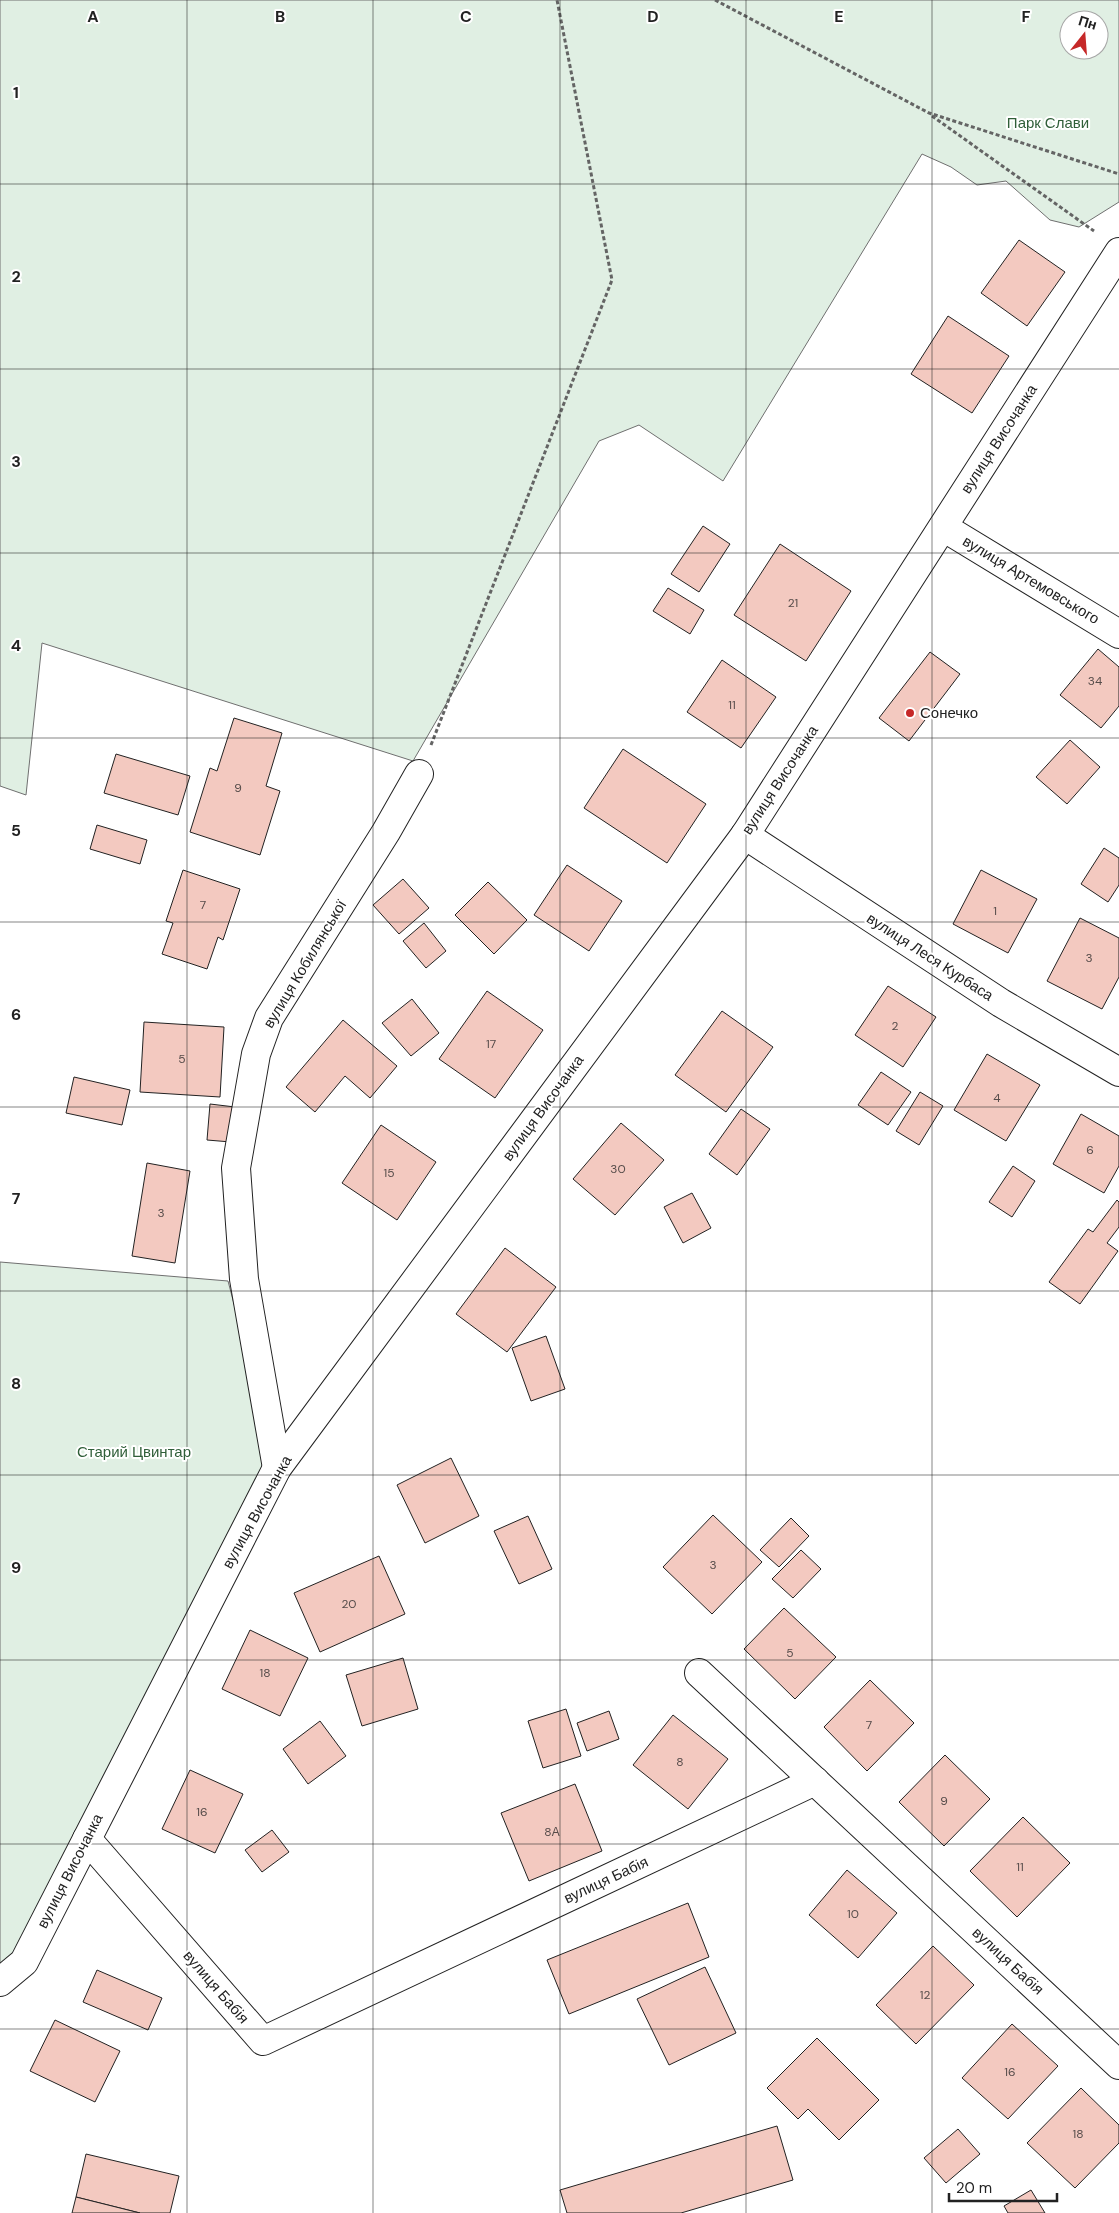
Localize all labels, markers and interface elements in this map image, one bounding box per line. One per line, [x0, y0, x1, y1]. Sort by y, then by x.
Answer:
text: A [87, 6, 99, 27]
text: B [275, 6, 285, 27]
text: C [460, 6, 472, 27]
text: D [647, 6, 659, 27]
text: E [834, 6, 844, 27]
text: F [1022, 6, 1031, 27]
north arrow [1059, 10, 1109, 60]
text: Пн [1076, 11, 1099, 34]
text: 1 [13, 82, 19, 103]
park label: Парк Слави [1007, 113, 1089, 133]
text: 2 [11, 266, 21, 287]
street label: вулиця Височанка [956, 380, 1042, 497]
text: 3 [11, 451, 21, 472]
street label: вулиця Артемовського [959, 531, 1103, 629]
house number: 21 [788, 595, 798, 611]
text: 4 [11, 635, 21, 656]
house number: 34 [1088, 673, 1102, 689]
house number: 11 [728, 697, 736, 713]
place label: Сонечко [920, 703, 978, 723]
marker: Сонечко [904, 707, 916, 719]
street label: вулиця Височанка [737, 721, 823, 838]
house number: 9 [234, 780, 242, 796]
text: 5 [11, 820, 21, 841]
street label: вулиця Кобилянської [259, 895, 352, 1032]
house number: 7 [200, 897, 206, 913]
house number: 1 [993, 903, 997, 919]
street label: вулиця Леся Курбаса [863, 909, 998, 1006]
house number: 3 [1085, 950, 1093, 966]
text: 6 [11, 1004, 21, 1025]
house number: 2 [892, 1018, 899, 1034]
house number: 17 [486, 1036, 496, 1052]
street label: вулиця Височанка [498, 1050, 589, 1165]
house number: 5 [178, 1051, 186, 1067]
house number: 4 [993, 1090, 1001, 1106]
house number: 6 [1086, 1142, 1094, 1158]
house number: 30 [610, 1161, 626, 1177]
house number: 15 [383, 1165, 395, 1181]
text: 7 [12, 1188, 21, 1209]
house number: 3 [157, 1205, 165, 1221]
text: 8 [11, 1373, 21, 1394]
park label: Старий Цвинтар [77, 1442, 191, 1462]
street label: вулиця Височанка [218, 1451, 297, 1572]
text: 9 [11, 1557, 21, 1578]
house number: 3 [709, 1557, 717, 1573]
house number: 20 [341, 1596, 357, 1612]
house number: 5 [786, 1645, 794, 1661]
house number: 18 [259, 1665, 271, 1681]
house number: 7 [866, 1717, 872, 1733]
house number: 8 [676, 1754, 684, 1770]
house number: 9 [940, 1793, 948, 1809]
house number: 16 [196, 1804, 208, 1820]
street label: вулиця Височанка [32, 1810, 108, 1932]
house number: 8А [544, 1824, 560, 1840]
street label: вулиця Бабія [561, 1852, 651, 1908]
house number: 11 [1016, 1859, 1024, 1875]
house number: 10 [847, 1906, 859, 1922]
street label: вулиця Бабія [968, 1923, 1048, 1999]
street label: вулиця Бабія [179, 1946, 253, 2028]
house number: 12 [920, 1987, 930, 2003]
house number: 16 [1004, 2064, 1016, 2080]
house number: 18 [1072, 2126, 1084, 2142]
scale bar [949, 2170, 1056, 2202]
text: 20 m [956, 2178, 992, 2198]

